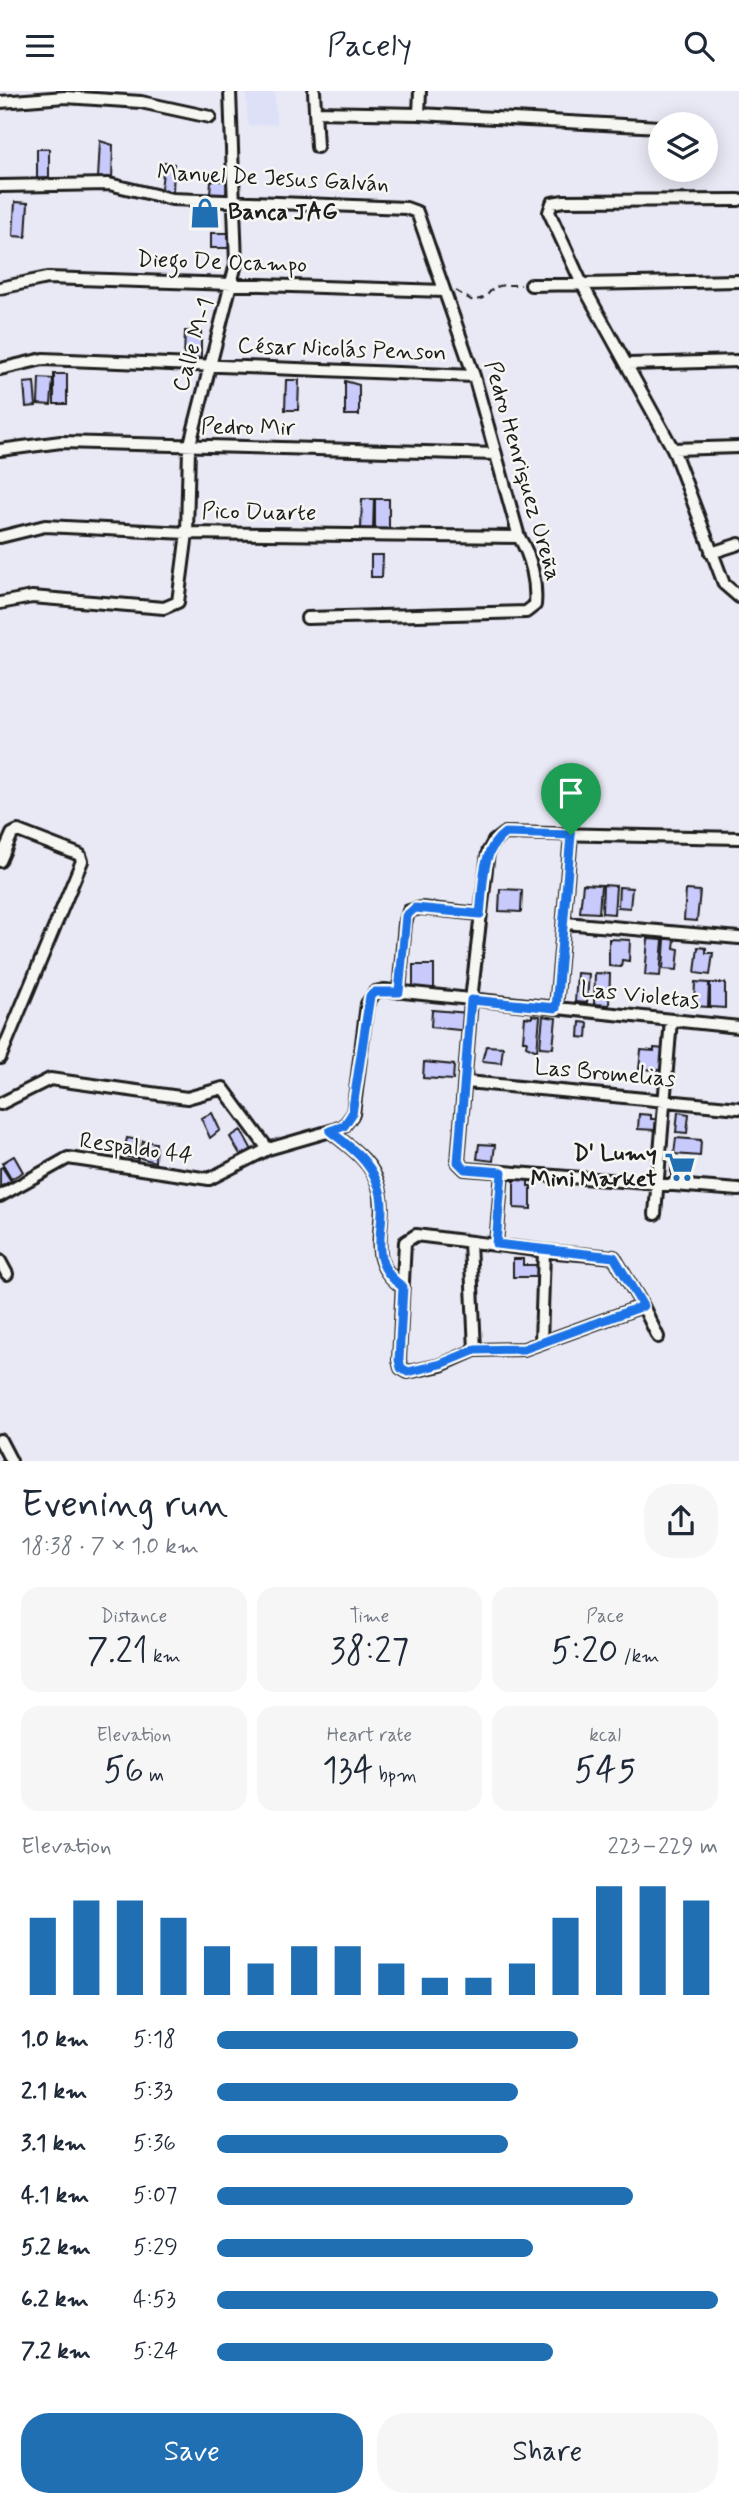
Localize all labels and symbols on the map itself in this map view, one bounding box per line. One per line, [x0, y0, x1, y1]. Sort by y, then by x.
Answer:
street label: Manuel De Jesus Galván [156, 158, 390, 200]
shop icon: Banca JAG [188, 196, 222, 230]
place label: Banca JAG [228, 198, 337, 228]
street label: Diego De Ocampo [136, 245, 308, 283]
street label: Calle M-1 [166, 295, 222, 395]
street label: César Nicolás Penson [237, 331, 447, 369]
street label: Pedro Henriquez Ureña [476, 358, 568, 584]
street label: Pedro Mir [201, 412, 296, 444]
street label: Pico Duarte [201, 497, 317, 529]
pin [541, 763, 601, 835]
street label: Las Violetas [579, 975, 701, 1017]
street label: Las Bromelias [533, 1053, 677, 1095]
street label: Respaldo 44 [77, 1126, 195, 1172]
place label: D' Lumy Mini Market [531, 1139, 657, 1195]
supermarket icon: D' Lumy Mini Market [663, 1150, 697, 1184]

